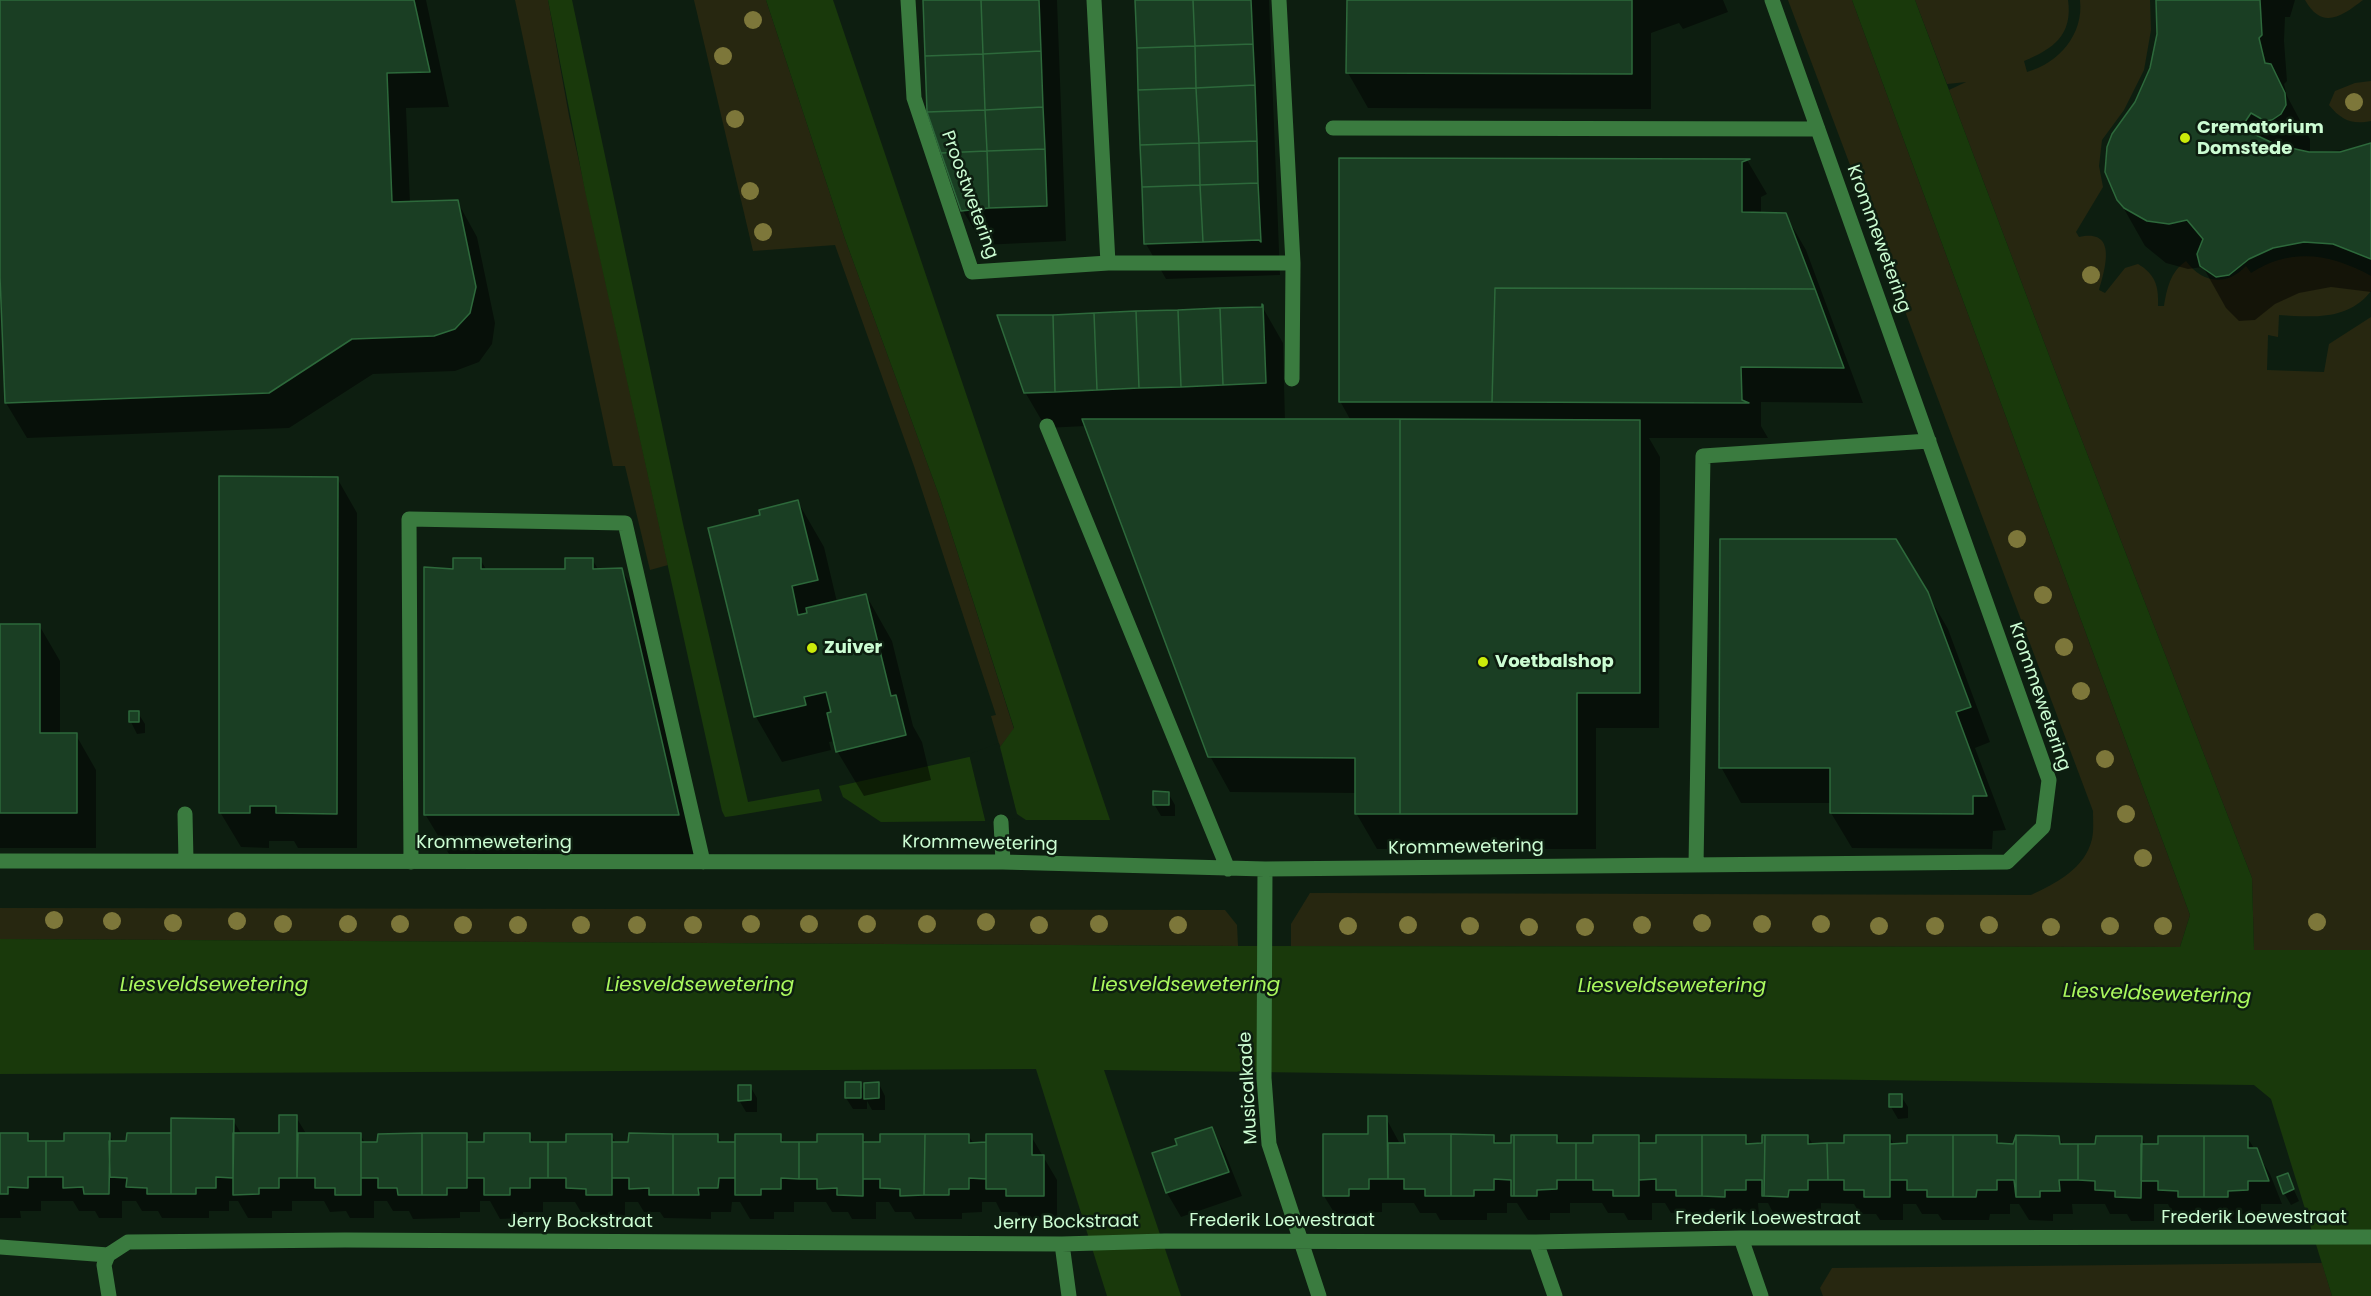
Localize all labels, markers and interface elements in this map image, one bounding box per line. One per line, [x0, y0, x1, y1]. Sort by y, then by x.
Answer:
place label: Crematorium Domstede [2197, 117, 2324, 160]
street label: Proostwetering [936, 128, 1002, 262]
marker: Crematorium Domstede [2178, 131, 2192, 145]
street label: Krommewetering [1841, 162, 1915, 316]
street label: Krommewetering [2003, 620, 2075, 774]
place label: Zuiver [824, 637, 882, 659]
marker: Zuiver [805, 641, 819, 655]
place label: Voetbalshop [1495, 651, 1614, 673]
marker: Voetbalshop [1476, 655, 1490, 669]
street label: Krommewetering [416, 832, 572, 854]
street label: Krommewetering [902, 832, 1058, 856]
street label: Krommewetering [1388, 836, 1544, 860]
water label: Liesveldsewetering [120, 974, 308, 998]
water label: Liesveldsewetering [606, 974, 794, 998]
water label: Liesveldsewetering [1092, 974, 1280, 998]
water label: Liesveldsewetering [1578, 975, 1766, 999]
water label: Liesveldsewetering [2062, 980, 2252, 1010]
street label: Musicalkade [1235, 1031, 1263, 1145]
street label: Frederik Loewestraat [2161, 1207, 2347, 1229]
street label: Frederik Loewestraat [1675, 1208, 1861, 1230]
street label: Frederik Loewestraat [1189, 1210, 1375, 1232]
street label: Jerry Bockstraat [507, 1211, 653, 1233]
street label: Jerry Bockstraat [993, 1211, 1139, 1235]

